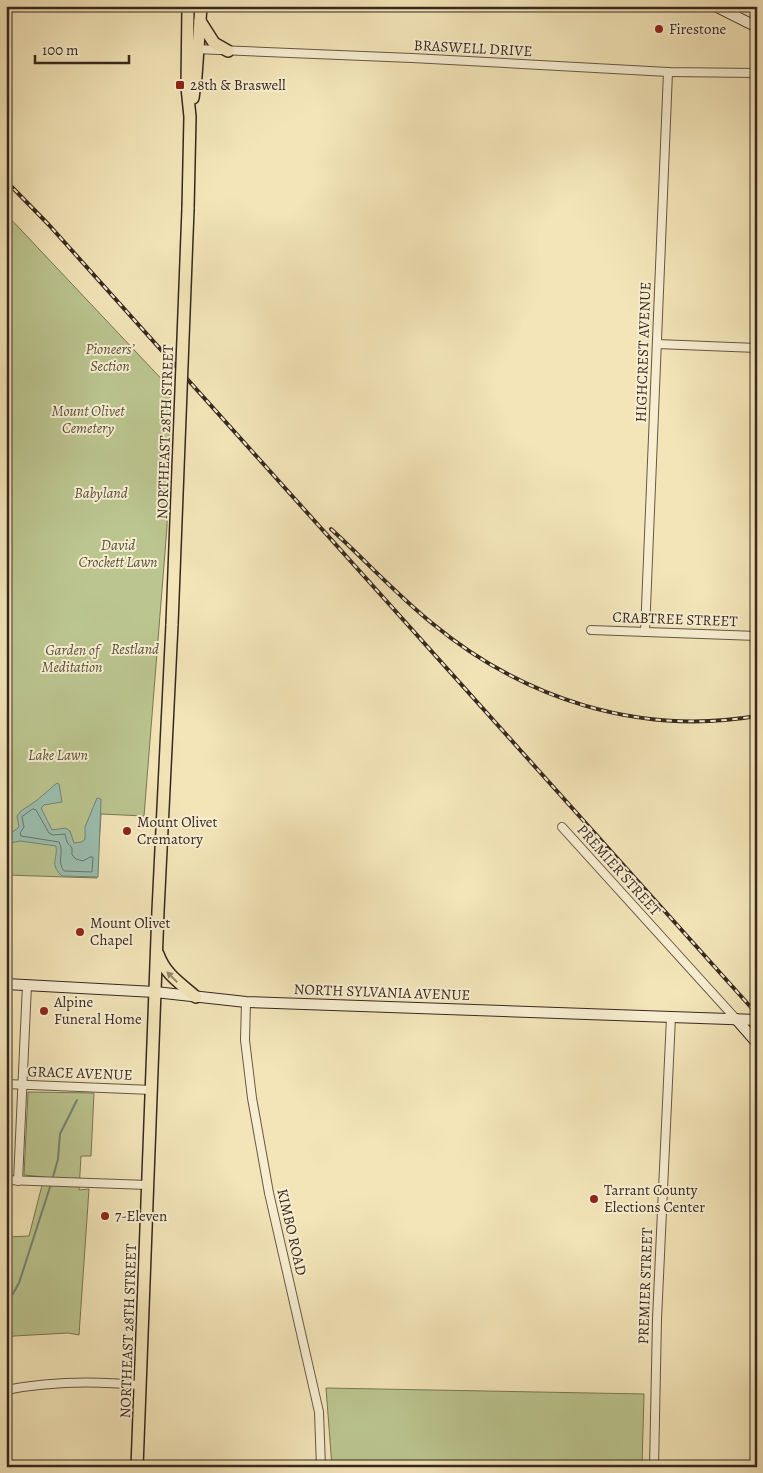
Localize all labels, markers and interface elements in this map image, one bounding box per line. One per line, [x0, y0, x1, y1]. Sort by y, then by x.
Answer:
place label: Firestone [669, 19, 727, 39]
marker: Firestone [653, 23, 665, 35]
scale bar [35, 32, 129, 64]
street label: BRASWELL DRIVE [413, 35, 533, 61]
text: 100 m [42, 40, 79, 60]
place label: 28th & Braswell [190, 75, 286, 95]
marker: 28th & Braswell [174, 79, 186, 91]
street label: HIGHCREST AVENUE [631, 281, 655, 423]
park label: Pioneers’ Section [85, 339, 135, 376]
street label: NORTHEAST 28TH STREET [152, 344, 178, 520]
park label: Mount Olivet Cemetery [52, 401, 125, 438]
park label: Babyland [74, 483, 128, 503]
park label: David Crockett Lawn [78, 535, 158, 572]
street label: CRABTREE STREET [612, 607, 739, 631]
park label: Restland [111, 639, 159, 659]
park label: Garden of Meditation [42, 640, 103, 677]
park label: Lake Lawn [28, 745, 88, 765]
place label: Mount Olivet Crematory [137, 812, 218, 849]
street label: PREMIER STREET [573, 820, 666, 921]
marker: Mount Olivet Crematory [121, 825, 133, 837]
place label: Mount Olivet Chapel [90, 913, 171, 950]
marker: Mount Olivet Chapel [74, 926, 86, 938]
one-way arrow [166, 971, 178, 983]
street label: NORTH SYLVANIA AVENUE [293, 979, 471, 1005]
place label: Alpine Funeral Home [53, 992, 142, 1029]
marker: Alpine Funeral Home [38, 1005, 50, 1017]
street label: GRACE AVENUE [27, 1061, 133, 1085]
place label: Tarrant County Elections Center [604, 1180, 705, 1217]
street label: KIMBO ROAD [272, 1187, 312, 1277]
marker: Tarrant County Elections Center [588, 1193, 600, 1205]
place label: 7-Eleven [115, 1206, 167, 1226]
marker: 7-Eleven [99, 1210, 111, 1222]
street label: PREMIER STREET [633, 1227, 657, 1345]
street label: NORTHEAST 28TH STREET [115, 1243, 141, 1419]

